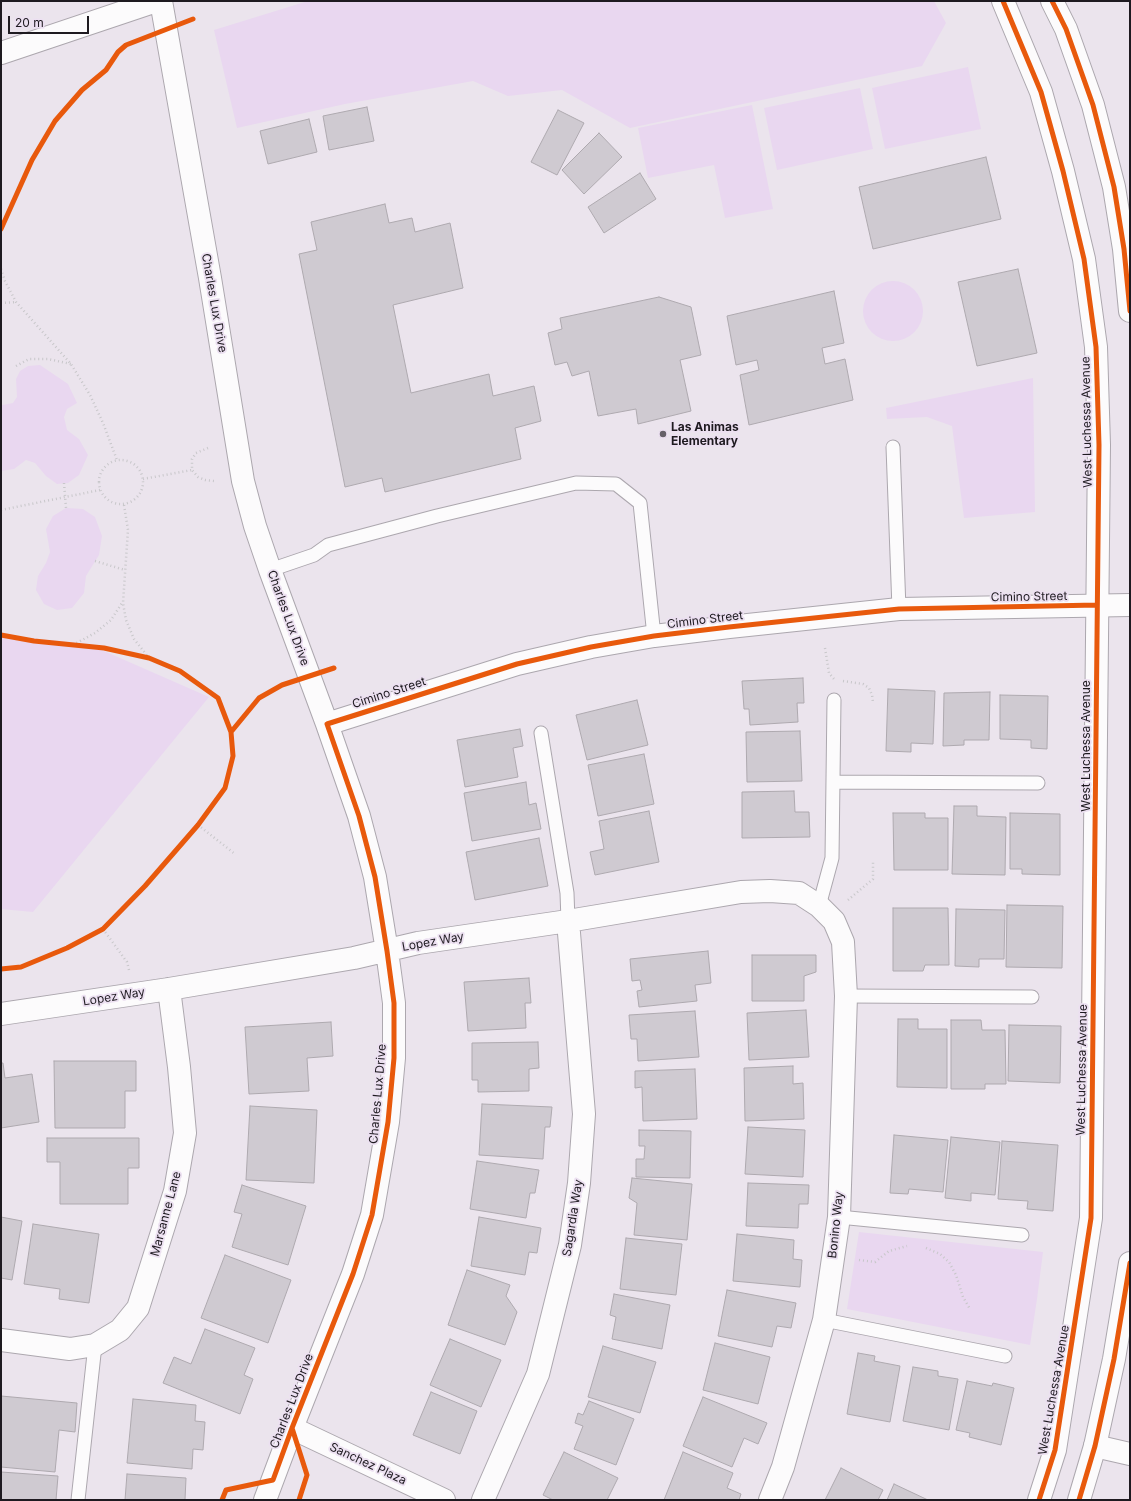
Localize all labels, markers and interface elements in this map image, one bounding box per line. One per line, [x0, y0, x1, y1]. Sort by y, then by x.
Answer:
scale bar [10, 8, 91, 34]
text: 20 m [15, 15, 44, 30]
street label: Charles Lux Drive [198, 252, 230, 354]
street label: West Luchessa Avenue [1079, 356, 1095, 488]
place label: Las Animas Elementary [671, 420, 739, 448]
marker: Las Animas Elementary [658, 429, 668, 439]
street label: Charles Lux Drive [264, 568, 312, 668]
street label: Cimino Street [991, 589, 1067, 605]
street label: Cimino Street [666, 608, 744, 632]
street label: Cimino Street [350, 674, 428, 712]
street label: West Luchessa Avenue [1079, 680, 1093, 812]
street label: Lopez Way [401, 929, 465, 955]
street label: Lopez Way [82, 985, 146, 1009]
street label: West Luchessa Avenue [1074, 1004, 1090, 1136]
street label: Charles Lux Drive [366, 1043, 390, 1145]
street label: Marsanne Lane [148, 1170, 184, 1258]
street label: Sagardia Way [560, 1178, 586, 1258]
street label: Bonino Way [825, 1191, 847, 1259]
street label: West Luchessa Avenue [1035, 1324, 1073, 1456]
street label: Charles Lux Drive [267, 1352, 317, 1450]
street label: Sanchez Plaza [327, 1440, 409, 1488]

